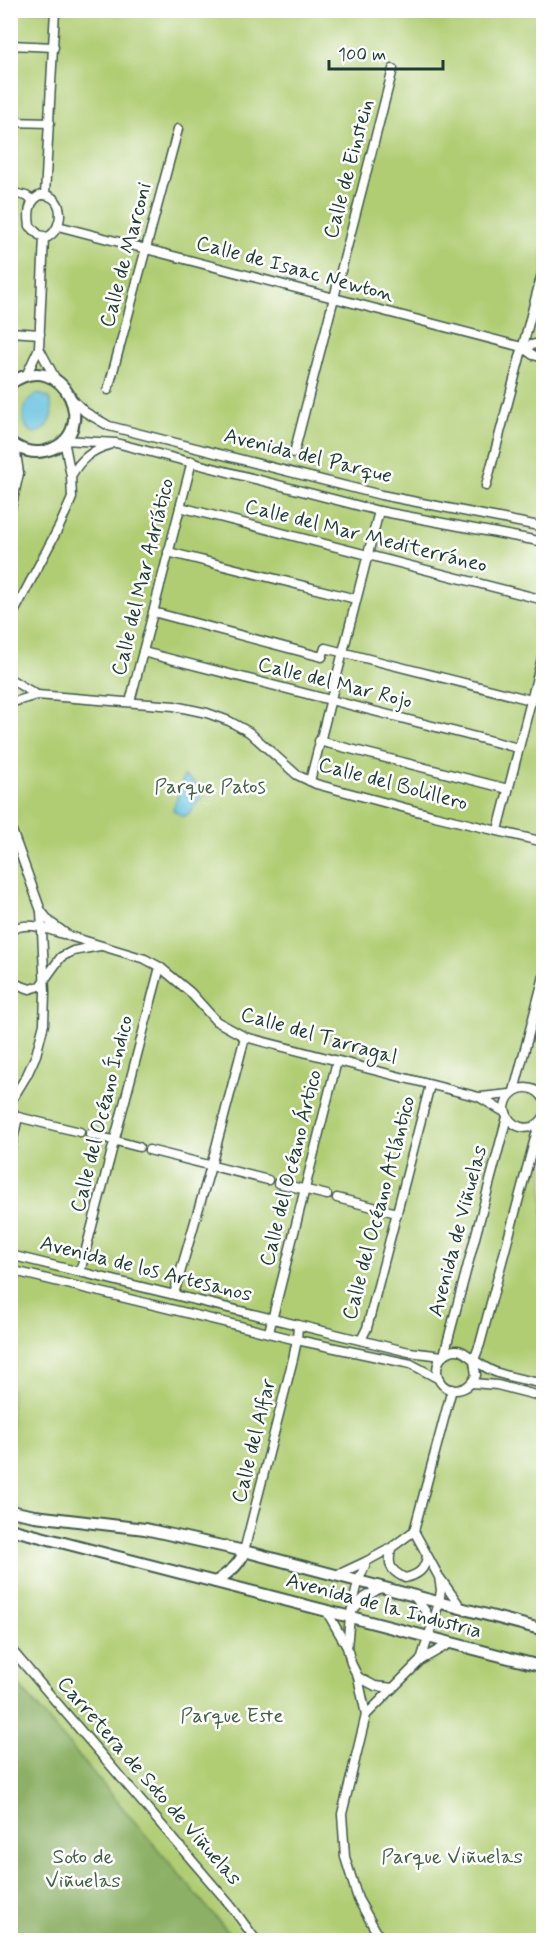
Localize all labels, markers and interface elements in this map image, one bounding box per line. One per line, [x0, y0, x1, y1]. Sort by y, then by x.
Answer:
scale bar [329, 33, 443, 71]
text: 100 m [338, 43, 386, 67]
street label: Calle de Einstein [317, 96, 381, 242]
street label: Calle de Marconi [93, 179, 159, 331]
street label: Calle de Isaac Newton [193, 229, 398, 309]
street label: Avenida del Parque [221, 422, 395, 490]
street label: Calle del Mar Adriático [105, 475, 181, 679]
street label: Calle del Mar Mediterráneo [242, 492, 490, 580]
street label: Calle del Mar Rojo [255, 650, 415, 716]
street label: Calle del Bolillero [315, 751, 471, 817]
park label: Parque Patos [154, 773, 266, 801]
street label: Calle del Tarragal [237, 1000, 401, 1073]
street label: Calle del Océano Índico [64, 1012, 140, 1216]
street label: Calle del Océano Ártico [253, 1067, 329, 1269]
street label: Calle del Océano Atlántico [336, 1093, 422, 1323]
street label: Avenida de Viñuelas [422, 1142, 494, 1320]
street label: Avenida de los Artesanos [37, 1229, 255, 1309]
street label: Calle del Alfar [225, 1376, 283, 1506]
street label: Avenida de la Industria [283, 1566, 485, 1646]
street label: Carretera de Soto de Viñuelas [52, 1672, 246, 1890]
park label: Parque Este [180, 1702, 284, 1730]
park label: Parque Viñuelas [381, 1843, 523, 1871]
park label: Soto de Viñuelas [45, 1844, 121, 1894]

